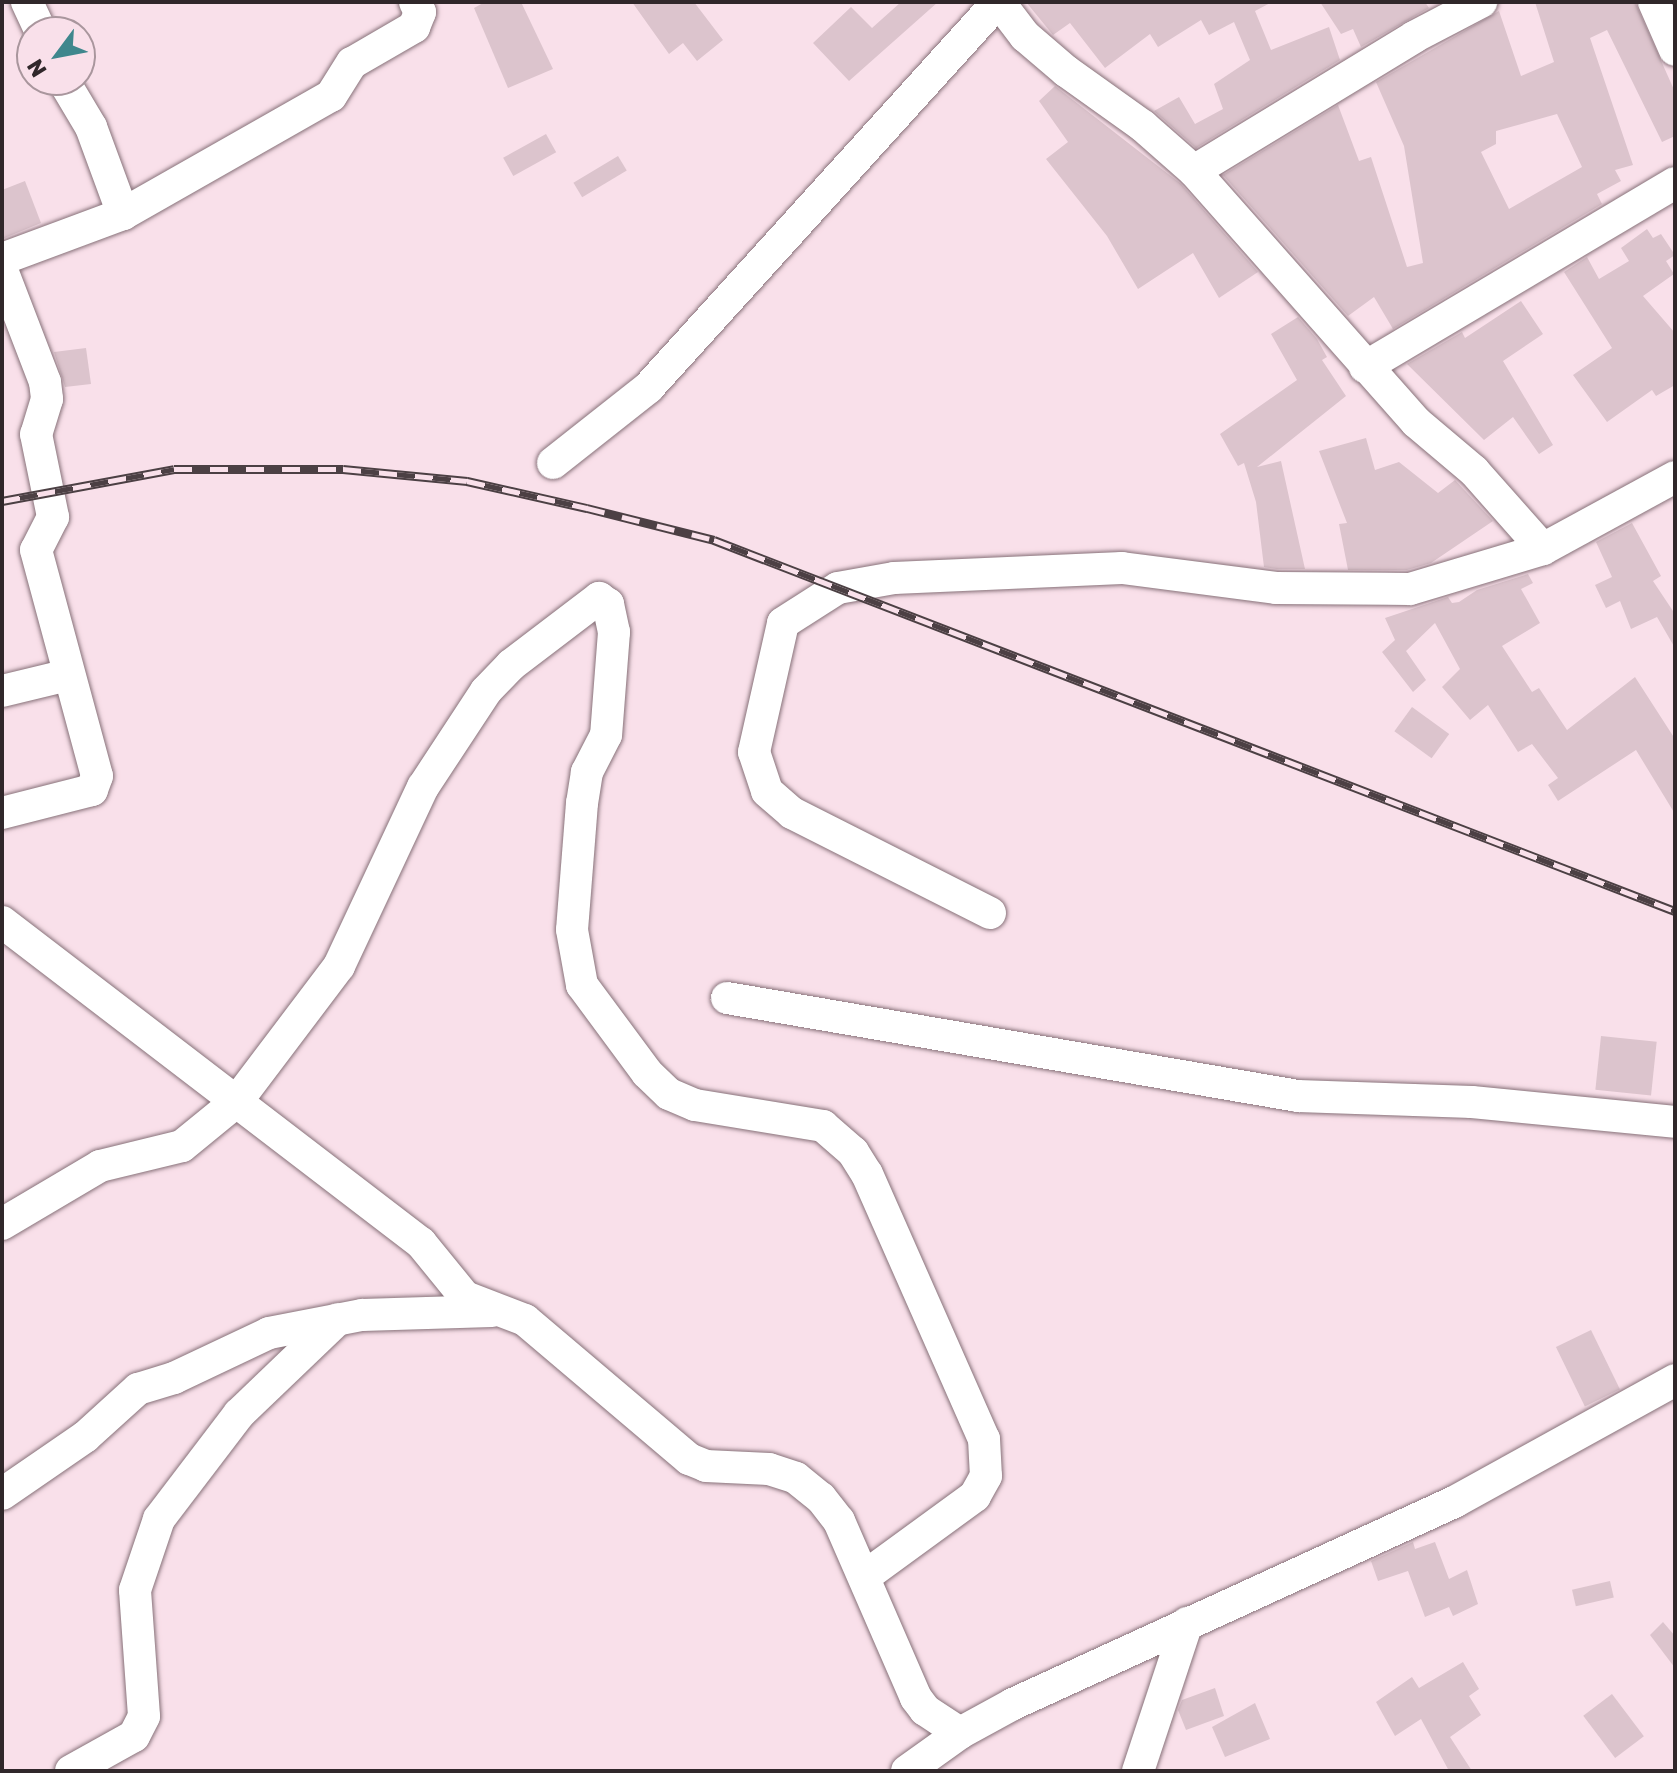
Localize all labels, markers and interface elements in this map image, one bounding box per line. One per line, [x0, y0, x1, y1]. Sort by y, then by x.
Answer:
north arrow [16, 16, 96, 96]
text: N [21, 54, 53, 82]

